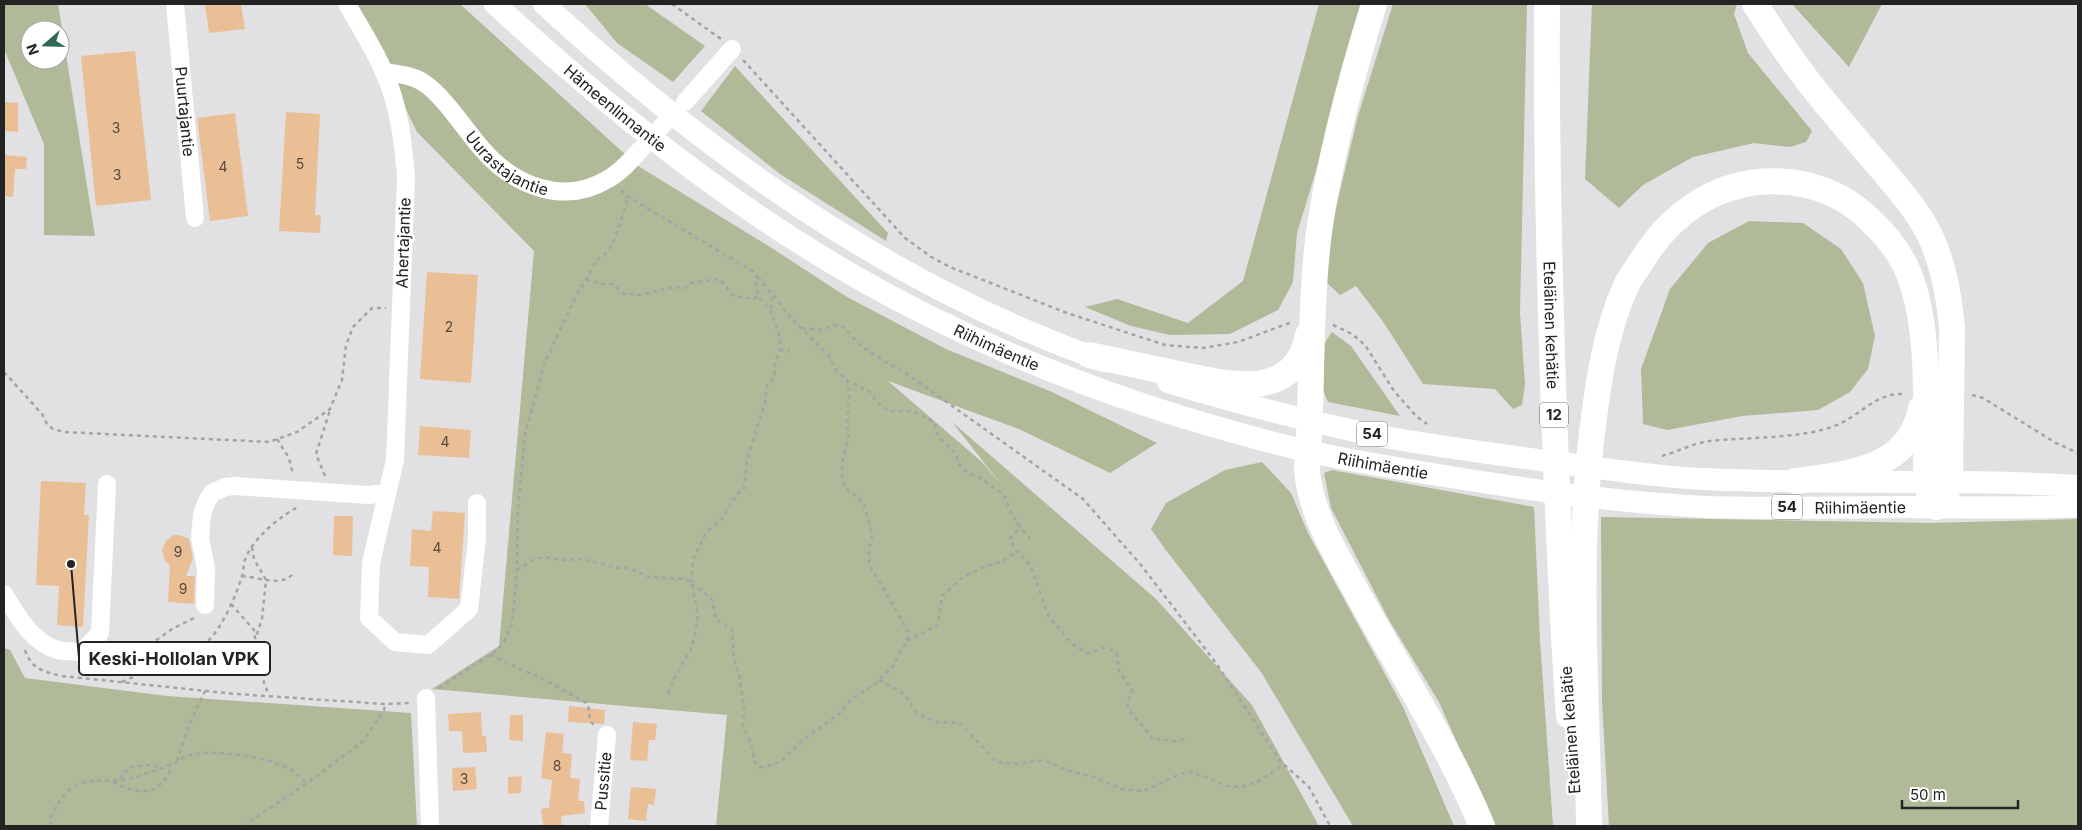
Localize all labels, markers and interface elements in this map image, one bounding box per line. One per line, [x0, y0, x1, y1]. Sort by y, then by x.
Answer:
north arrow [20, 20, 70, 70]
text: N [23, 42, 42, 58]
street label: Hämeenlinnantie [560, 60, 670, 156]
street label: Puurtajantie [171, 66, 199, 158]
house number: 3 [112, 119, 120, 136]
street label: Uurastajantie [461, 127, 550, 200]
house number: 5 [296, 155, 304, 172]
house number: 4 [218, 158, 228, 175]
house number: 3 [113, 166, 121, 183]
street label: Ahertajantie [391, 197, 415, 289]
street label: Eteläinen kehätie [1540, 261, 1563, 389]
house number: 2 [445, 318, 453, 335]
street label: Riihimäentie [951, 320, 1042, 375]
road number: 12 [1540, 402, 1568, 428]
road number: 54 [1357, 422, 1387, 446]
house number: 4 [440, 433, 450, 450]
street label: Riihimäentie [1336, 448, 1430, 483]
road number: 54 [1772, 494, 1802, 520]
street label: Riihimäentie [1814, 497, 1906, 518]
house number: 4 [432, 539, 442, 556]
house number: 9 [174, 543, 182, 560]
house number: 9 [179, 580, 187, 597]
callout: Keski-Hollolan VPK [79, 642, 270, 675]
text: Keski-Hollolan VPK [89, 648, 260, 669]
street label: Eteläinen kehätie [1556, 665, 1584, 795]
street label: Pussitie [590, 751, 615, 811]
house number: 8 [553, 757, 561, 774]
house number: 3 [460, 770, 468, 787]
scale bar [1902, 778, 2018, 810]
text: 50 m [1910, 785, 1946, 804]

